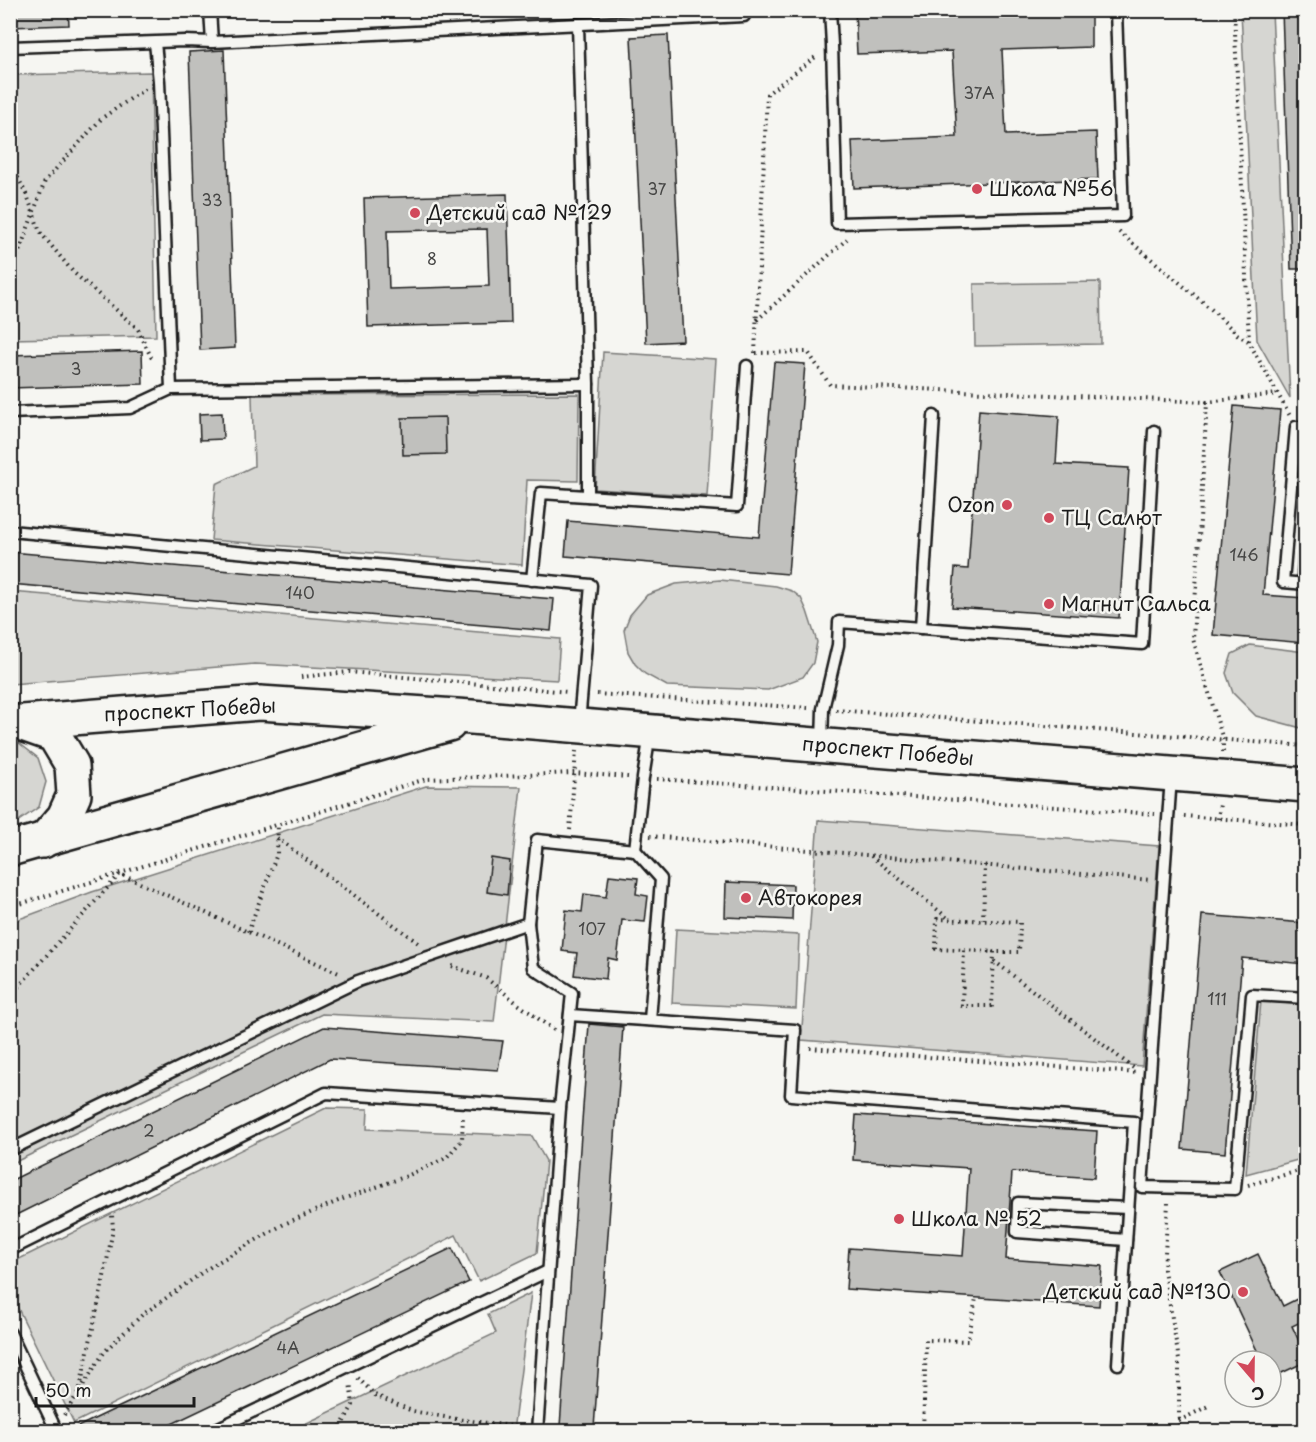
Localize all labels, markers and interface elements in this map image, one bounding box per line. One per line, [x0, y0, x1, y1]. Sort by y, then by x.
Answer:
house number: 37А [963, 80, 995, 104]
place label: Школа №56 [989, 173, 1113, 203]
house number: 37 [648, 176, 667, 200]
marker: Школа №56 [970, 182, 984, 196]
house number: 33 [201, 187, 223, 211]
place label: Детский сад №129 [426, 197, 612, 227]
marker: Детский сад №129 [408, 206, 422, 220]
house number: 8 [427, 246, 437, 270]
house number: 3 [71, 356, 81, 380]
place label: Ozon [947, 489, 995, 519]
marker: Ozon [1000, 498, 1014, 512]
place label: ТЦ Салют [1061, 502, 1162, 532]
marker: ТЦ Салют [1042, 511, 1056, 525]
house number: 146 [1229, 542, 1259, 566]
house number: 140 [285, 580, 315, 604]
place label: Магнит Сальса [1061, 588, 1211, 618]
marker: Магнит Сальса [1042, 597, 1056, 611]
street label: проспект Победы [103, 690, 277, 728]
street label: проспект Победы [801, 728, 975, 772]
place label: Автокорея [758, 882, 863, 912]
marker: Автокорея [739, 891, 753, 905]
house number: 107 [578, 916, 606, 940]
house number: 111 [1207, 986, 1227, 1010]
house number: 2 [143, 1118, 155, 1142]
place label: Школа № 52 [911, 1203, 1042, 1233]
marker: Школа № 52 [892, 1212, 906, 1226]
place label: Детский сад №130 [1043, 1276, 1231, 1306]
marker: Детский сад №130 [1236, 1285, 1250, 1299]
house number: 4А [277, 1335, 299, 1359]
north arrow [1223, 1349, 1283, 1409]
scale bar [36, 1370, 194, 1408]
text: 50 m [45, 1376, 92, 1403]
text: С [1249, 1381, 1268, 1407]

